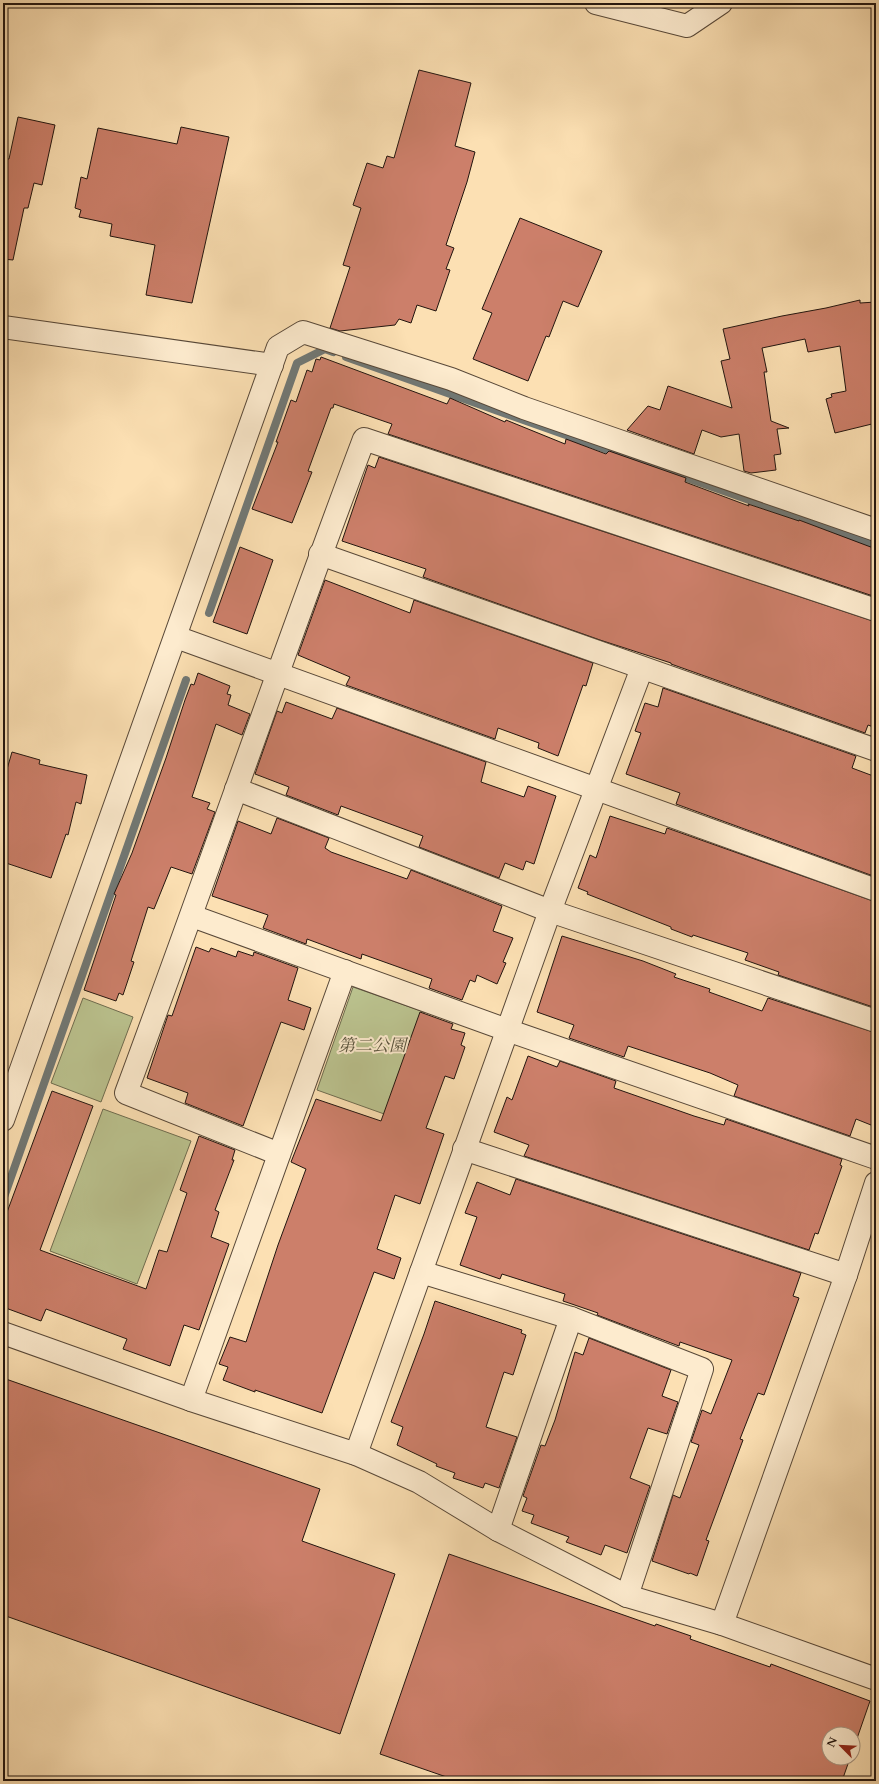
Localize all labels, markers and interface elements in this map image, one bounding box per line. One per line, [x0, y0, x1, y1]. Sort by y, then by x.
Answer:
park label: 第二公園 [338, 1034, 409, 1057]
north arrow [821, 1726, 861, 1766]
text: N [824, 1734, 841, 1750]

